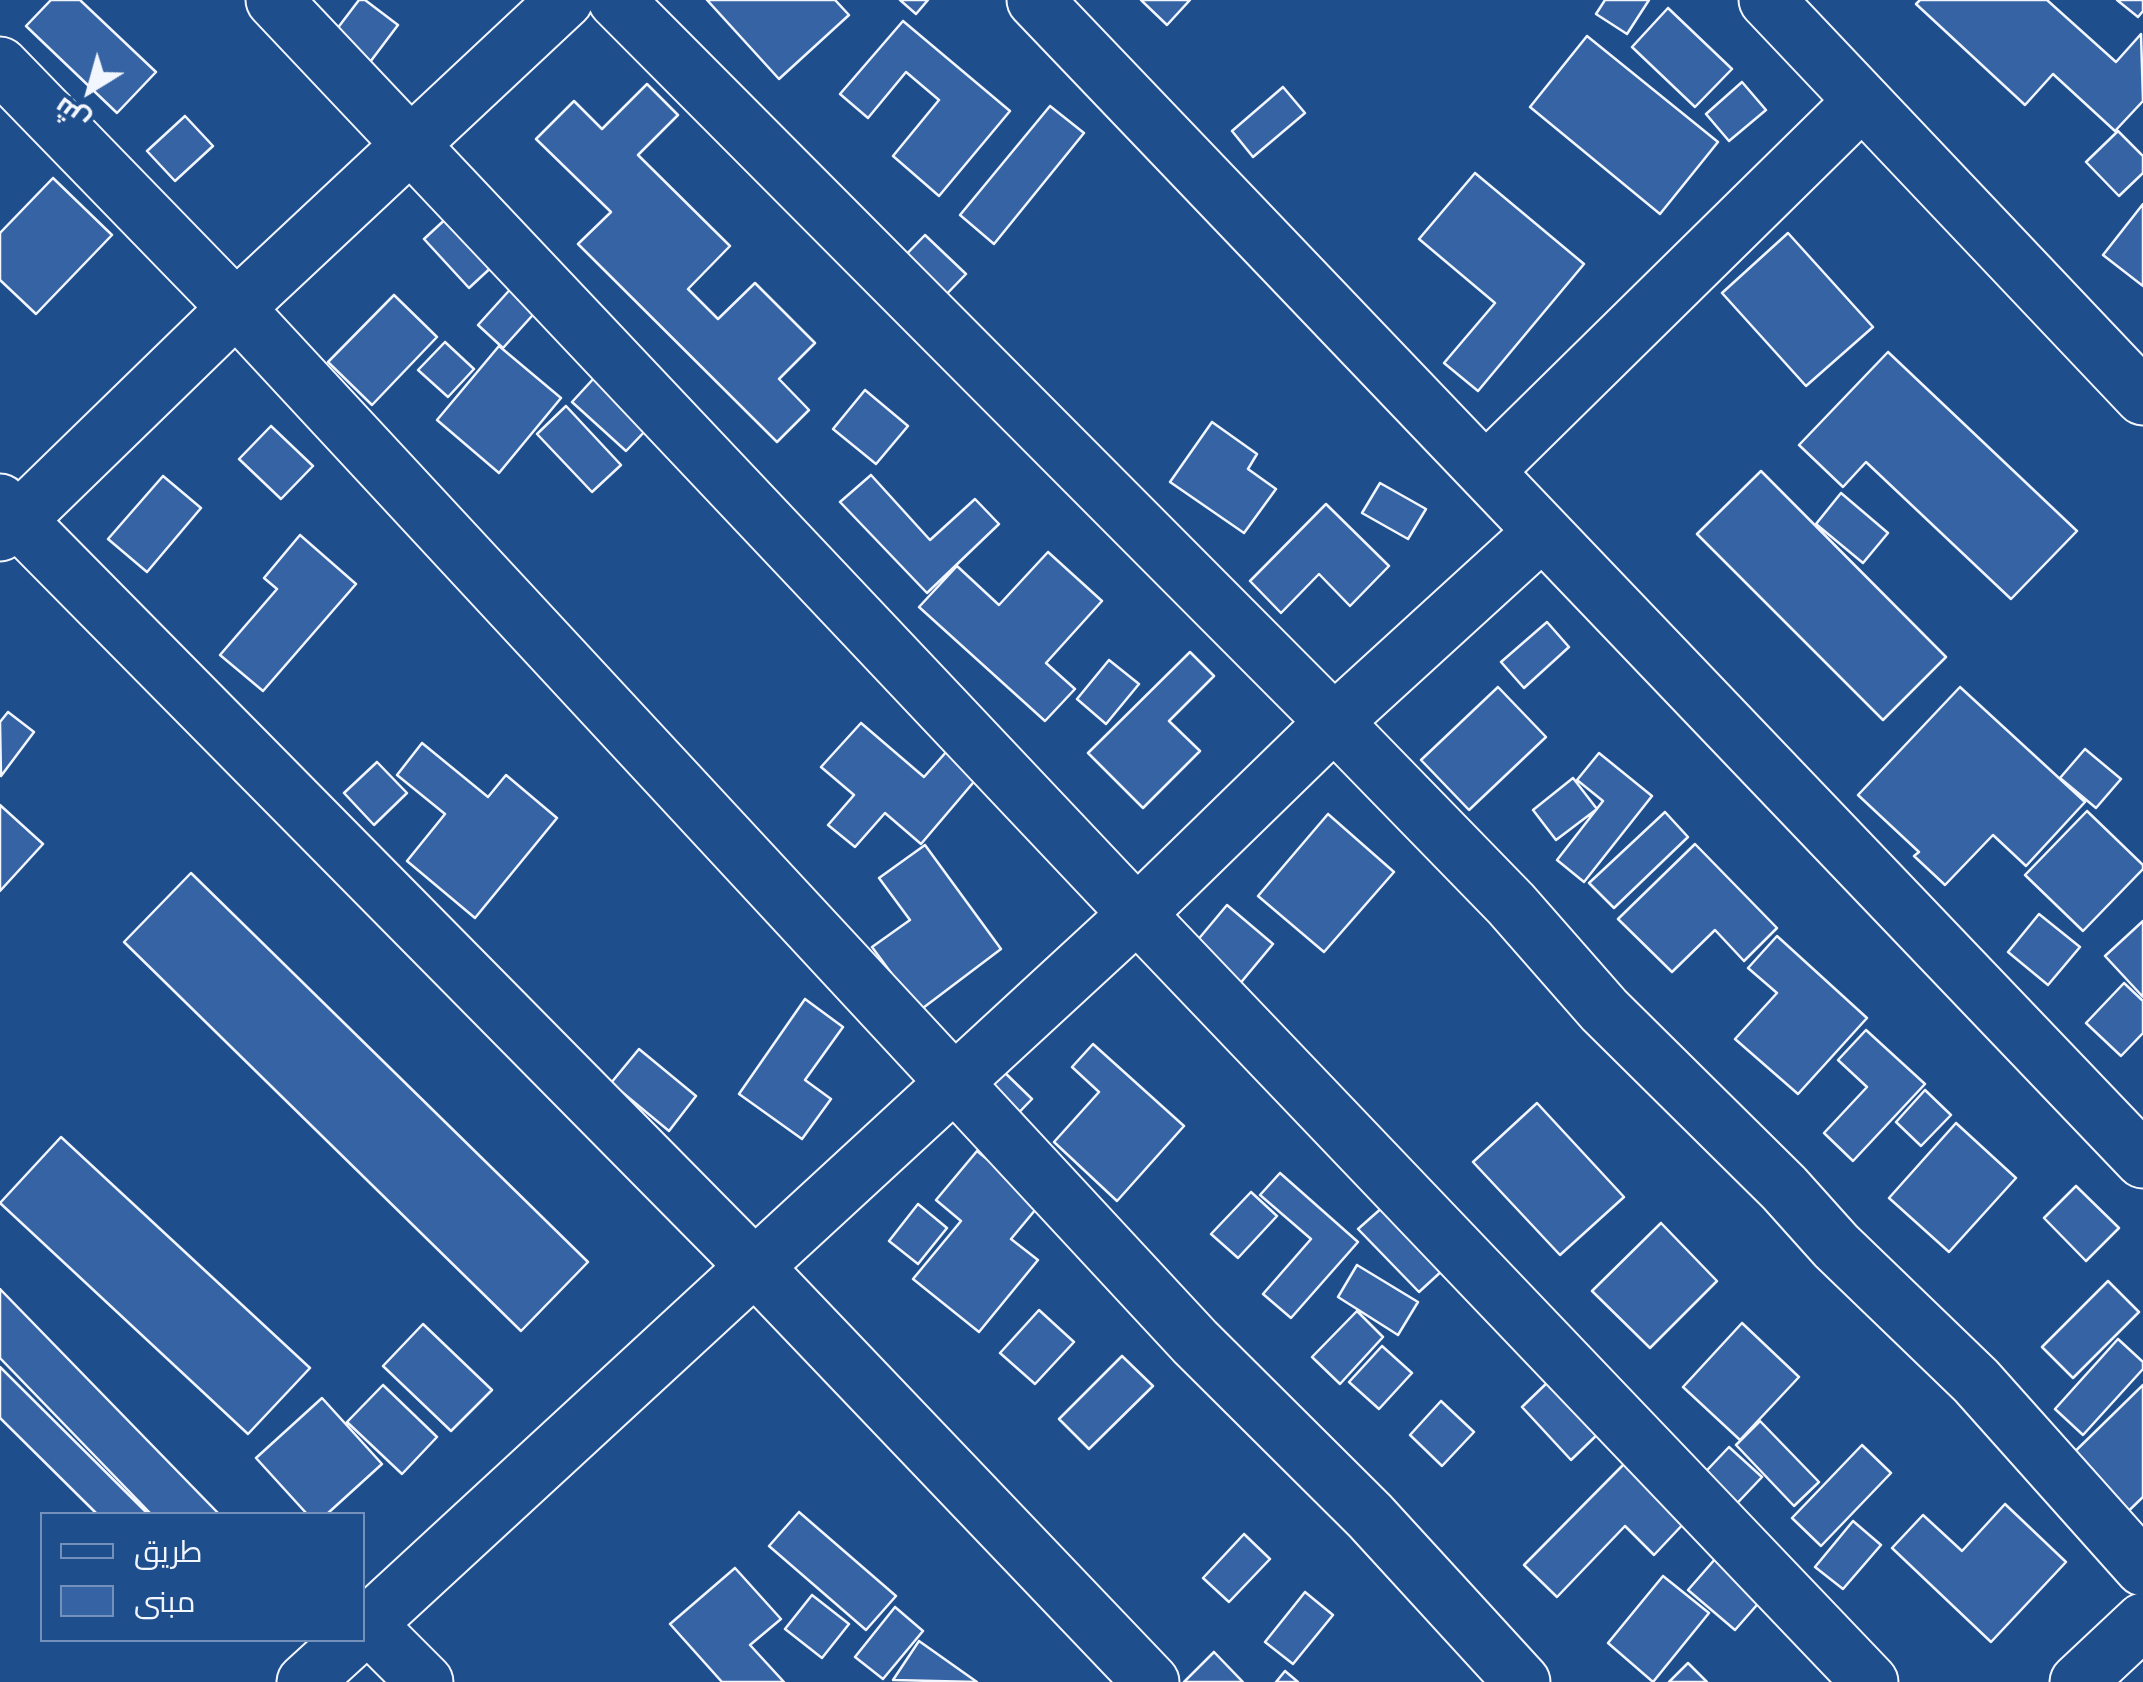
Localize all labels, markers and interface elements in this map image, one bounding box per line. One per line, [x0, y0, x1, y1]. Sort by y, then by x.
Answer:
north arrow [40, 40, 140, 140]
text: ش [47, 90, 96, 138]
legend [40, 1512, 365, 1642]
text: طريق [134, 1534, 203, 1569]
text: مبنى [134, 1584, 195, 1619]

